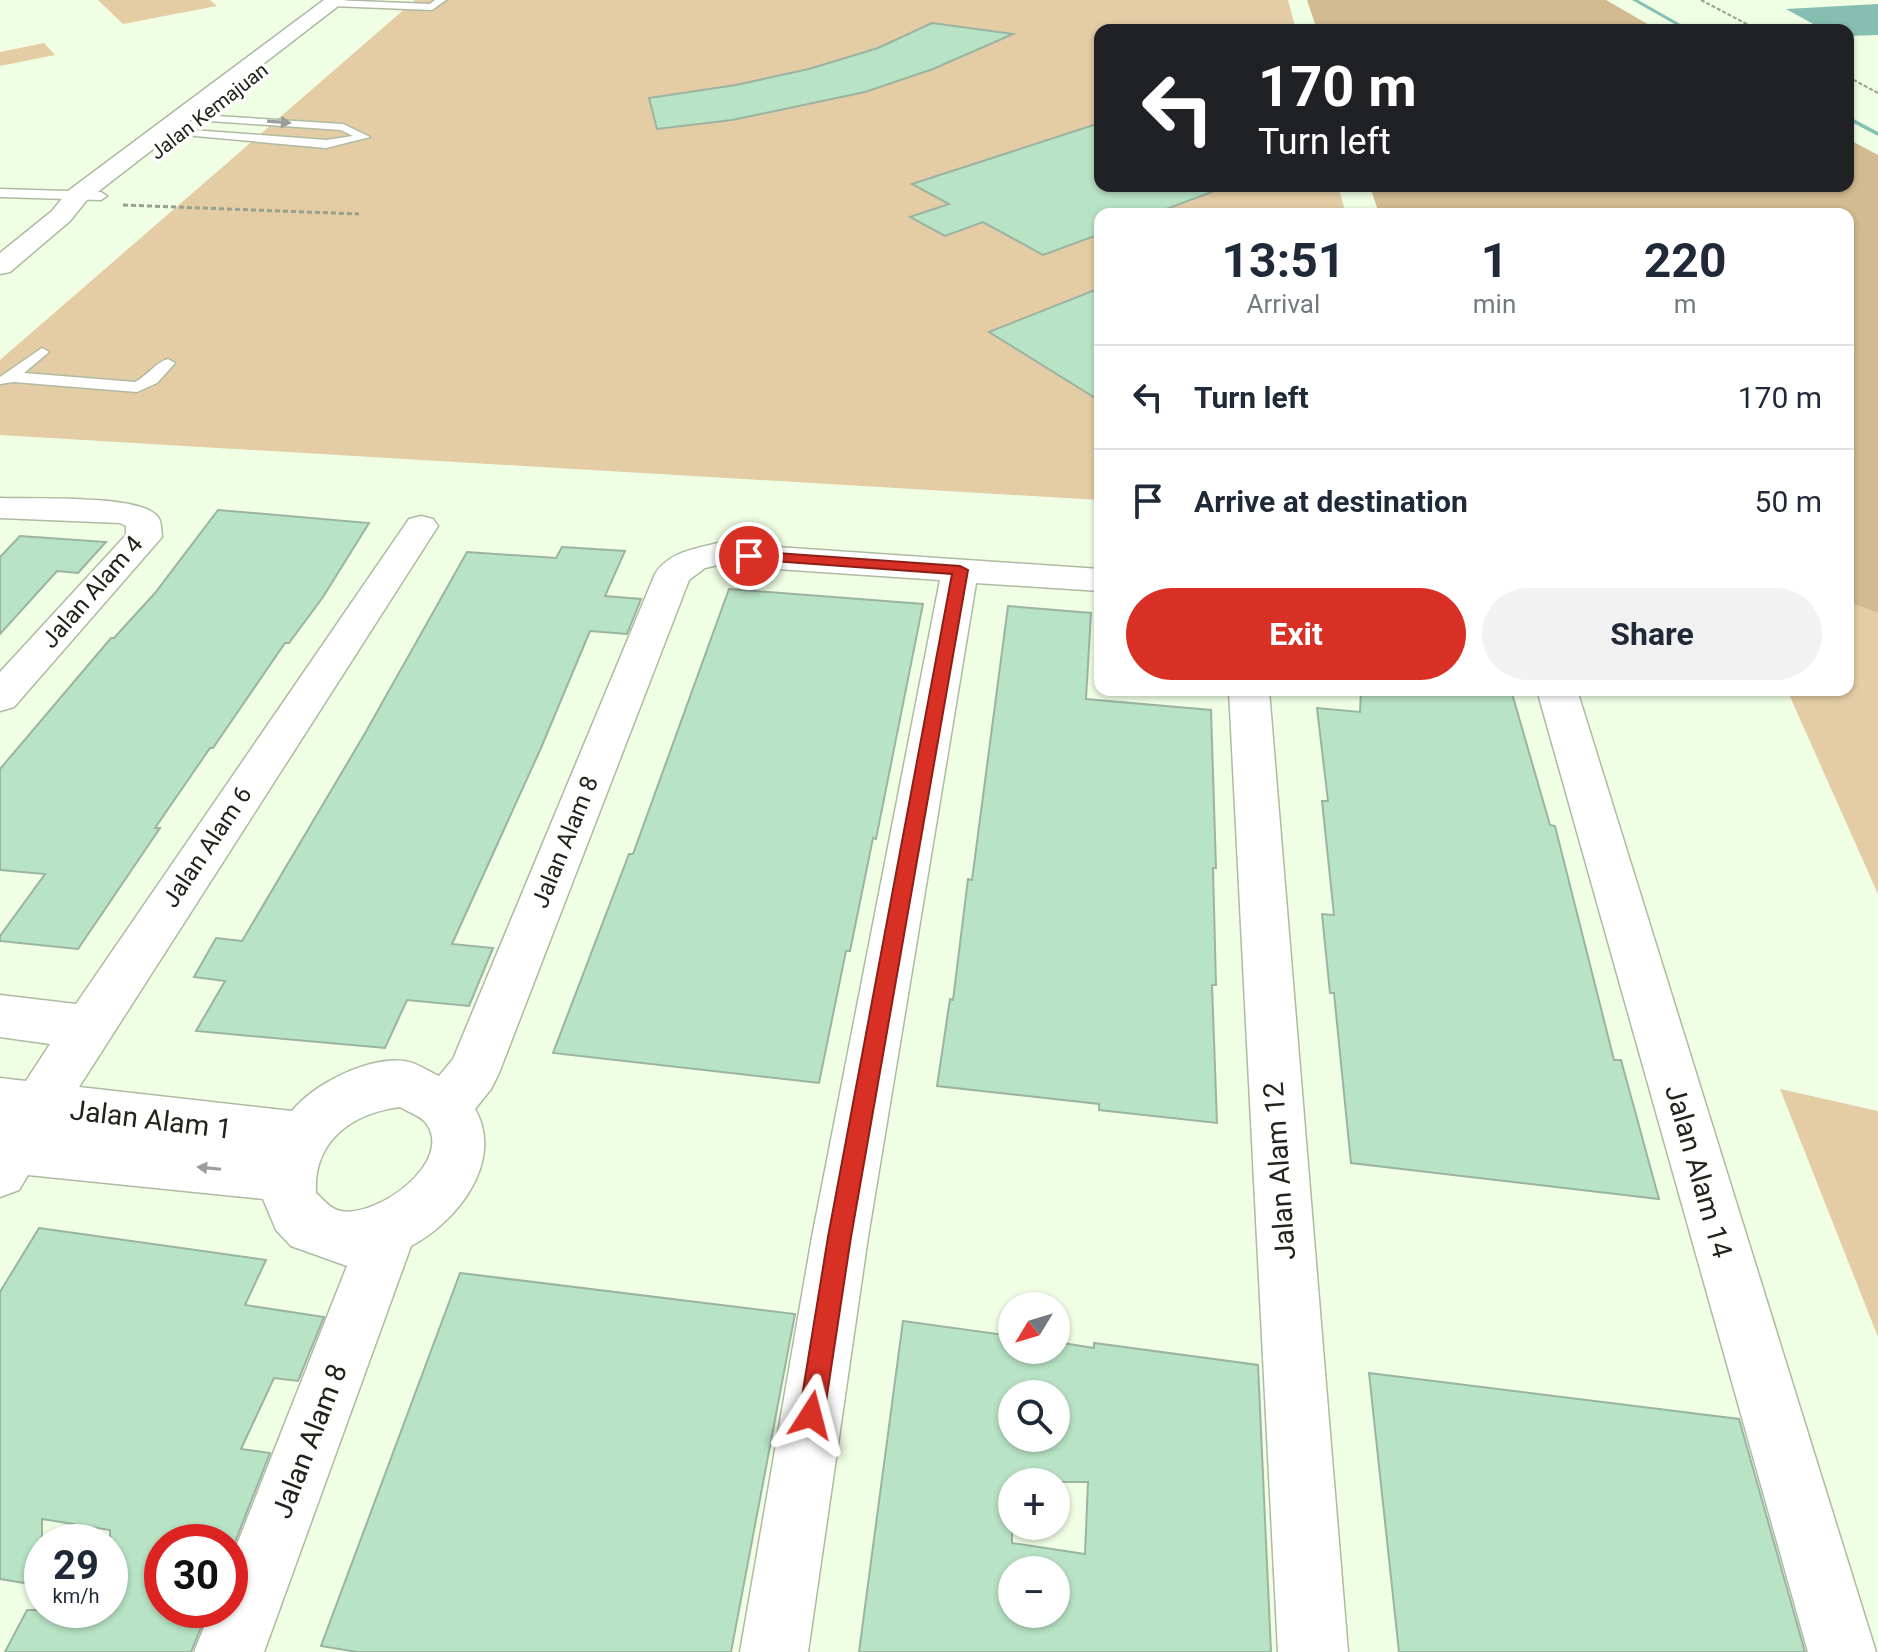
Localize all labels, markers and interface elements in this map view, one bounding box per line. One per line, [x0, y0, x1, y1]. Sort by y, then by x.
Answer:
text: 170 m [1258, 54, 1417, 120]
icon: left [1126, 56, 1230, 160]
street label: Jalan Kemajuan [145, 58, 273, 164]
one-way arrow [267, 116, 292, 129]
text: Turn left [1258, 121, 1391, 163]
text: 13:51 [1222, 232, 1345, 289]
text: 1 [1481, 232, 1508, 289]
text: 220 [1644, 232, 1726, 289]
text: Arrival [1247, 289, 1320, 319]
text: min [1473, 289, 1516, 319]
text: m [1674, 289, 1697, 319]
icon: left [1126, 375, 1170, 419]
text: Turn left [1194, 380, 1309, 415]
text: 170 m [1738, 380, 1822, 415]
icon: arrive [1126, 479, 1170, 523]
text: Arrive at destination [1194, 484, 1468, 519]
text: 50 m [1755, 484, 1822, 519]
pin [715, 522, 783, 590]
street label: Jalan Alam 4 [36, 530, 148, 654]
icon: arrive [727, 534, 771, 578]
button: Exit [1126, 588, 1466, 680]
button: Share [1482, 588, 1822, 680]
street label: Jalan Alam 8 [526, 772, 604, 912]
street label: Jalan Alam 6 [156, 781, 258, 913]
street label: Jalan Alam 12 [1257, 1081, 1302, 1261]
street label: Jalan Alam 14 [1658, 1081, 1739, 1262]
street label: Jalan Alam 1 [68, 1093, 234, 1146]
one-way arrow [196, 1162, 221, 1175]
north arrow [998, 1292, 1070, 1364]
map controls [998, 1292, 1070, 1628]
street label: Jalan Alam 8 [265, 1359, 354, 1523]
position arrow [769, 1373, 853, 1457]
button: search [998, 1380, 1070, 1452]
button: + [998, 1468, 1070, 1540]
speed limit sign: 30 [144, 1524, 248, 1628]
text: 29 [53, 1542, 99, 1589]
button: − [998, 1556, 1070, 1628]
text: km/h [53, 1584, 99, 1608]

